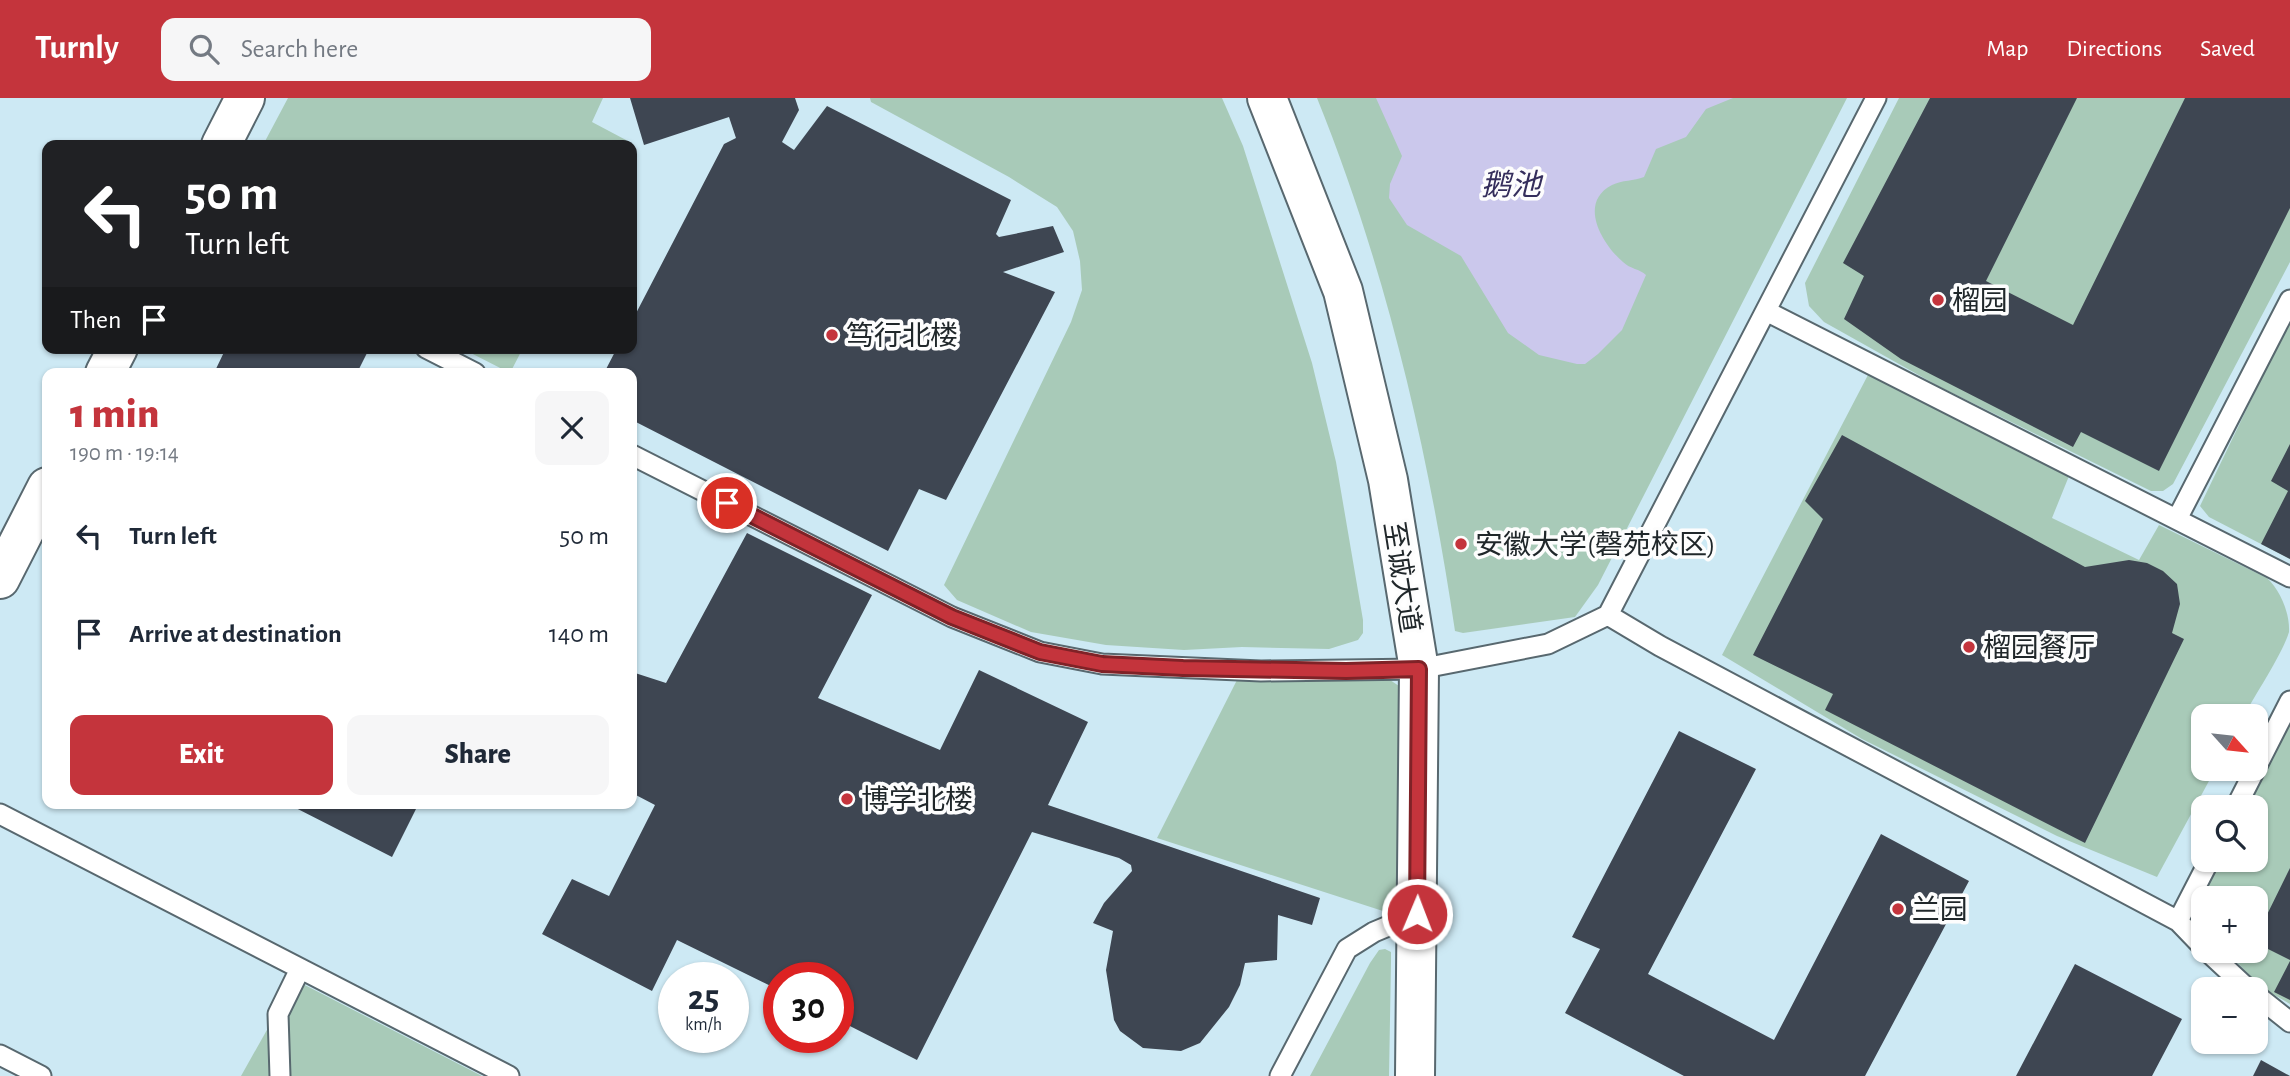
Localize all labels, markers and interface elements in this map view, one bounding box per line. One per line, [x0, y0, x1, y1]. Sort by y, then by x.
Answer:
search box [161, 18, 651, 81]
icon: search [185, 30, 223, 68]
text: Turnly [35, 32, 119, 65]
text: Search here [241, 36, 358, 62]
text: Map [1986, 37, 2028, 61]
text: Directions [2066, 37, 2162, 61]
text: Saved [2200, 37, 2255, 61]
icon: left [70, 168, 161, 259]
water label: 鹅池 [1481, 169, 1544, 201]
text: 50 m [185, 170, 279, 219]
text: Turn left [185, 228, 289, 260]
place label: 榴园 [1952, 286, 2008, 316]
marker: 榴园 [1930, 292, 1946, 308]
icon: arrive [135, 301, 173, 339]
text: Then [70, 307, 121, 333]
place label: 笃行北楼 [846, 321, 958, 351]
marker: 笃行北楼 [824, 327, 840, 343]
button: close [535, 391, 609, 465]
text: 1 min [70, 393, 159, 435]
text: 190 m · 19:14 [70, 442, 179, 465]
pin [697, 473, 757, 533]
icon: arrive [708, 484, 746, 522]
icon: left [70, 517, 108, 555]
street label: 至诚大道 [1378, 519, 1426, 635]
text: Turn left [129, 523, 217, 549]
text: 50 m [559, 523, 609, 549]
place label: 安徽大学(磬苑校区) [1475, 530, 1716, 560]
marker: 安徽大学(磬苑校区) [1453, 536, 1469, 552]
icon: arrive [70, 615, 108, 653]
text: Arrive at destination [129, 621, 342, 647]
text: 140 m [549, 621, 609, 647]
place label: 榴园餐厅 [1983, 633, 2095, 663]
marker: 榴园餐厅 [1961, 639, 1977, 655]
north arrow [2191, 704, 2268, 780]
map controls [2191, 704, 2268, 1054]
button: Exit [70, 715, 333, 795]
button: Share [347, 715, 609, 795]
place label: 博学北楼 [861, 785, 973, 815]
marker: 博学北楼 [839, 791, 855, 807]
button: search [2191, 795, 2268, 872]
position arrow [1380, 877, 1454, 951]
button: + [2191, 886, 2268, 963]
place label: 兰园 [1912, 895, 1968, 925]
marker: 兰园 [1890, 901, 1906, 917]
speed limit sign: 30 [763, 962, 854, 1053]
button: − [2191, 977, 2268, 1054]
text: 25 [688, 981, 719, 1016]
text: km/h [685, 1016, 722, 1034]

